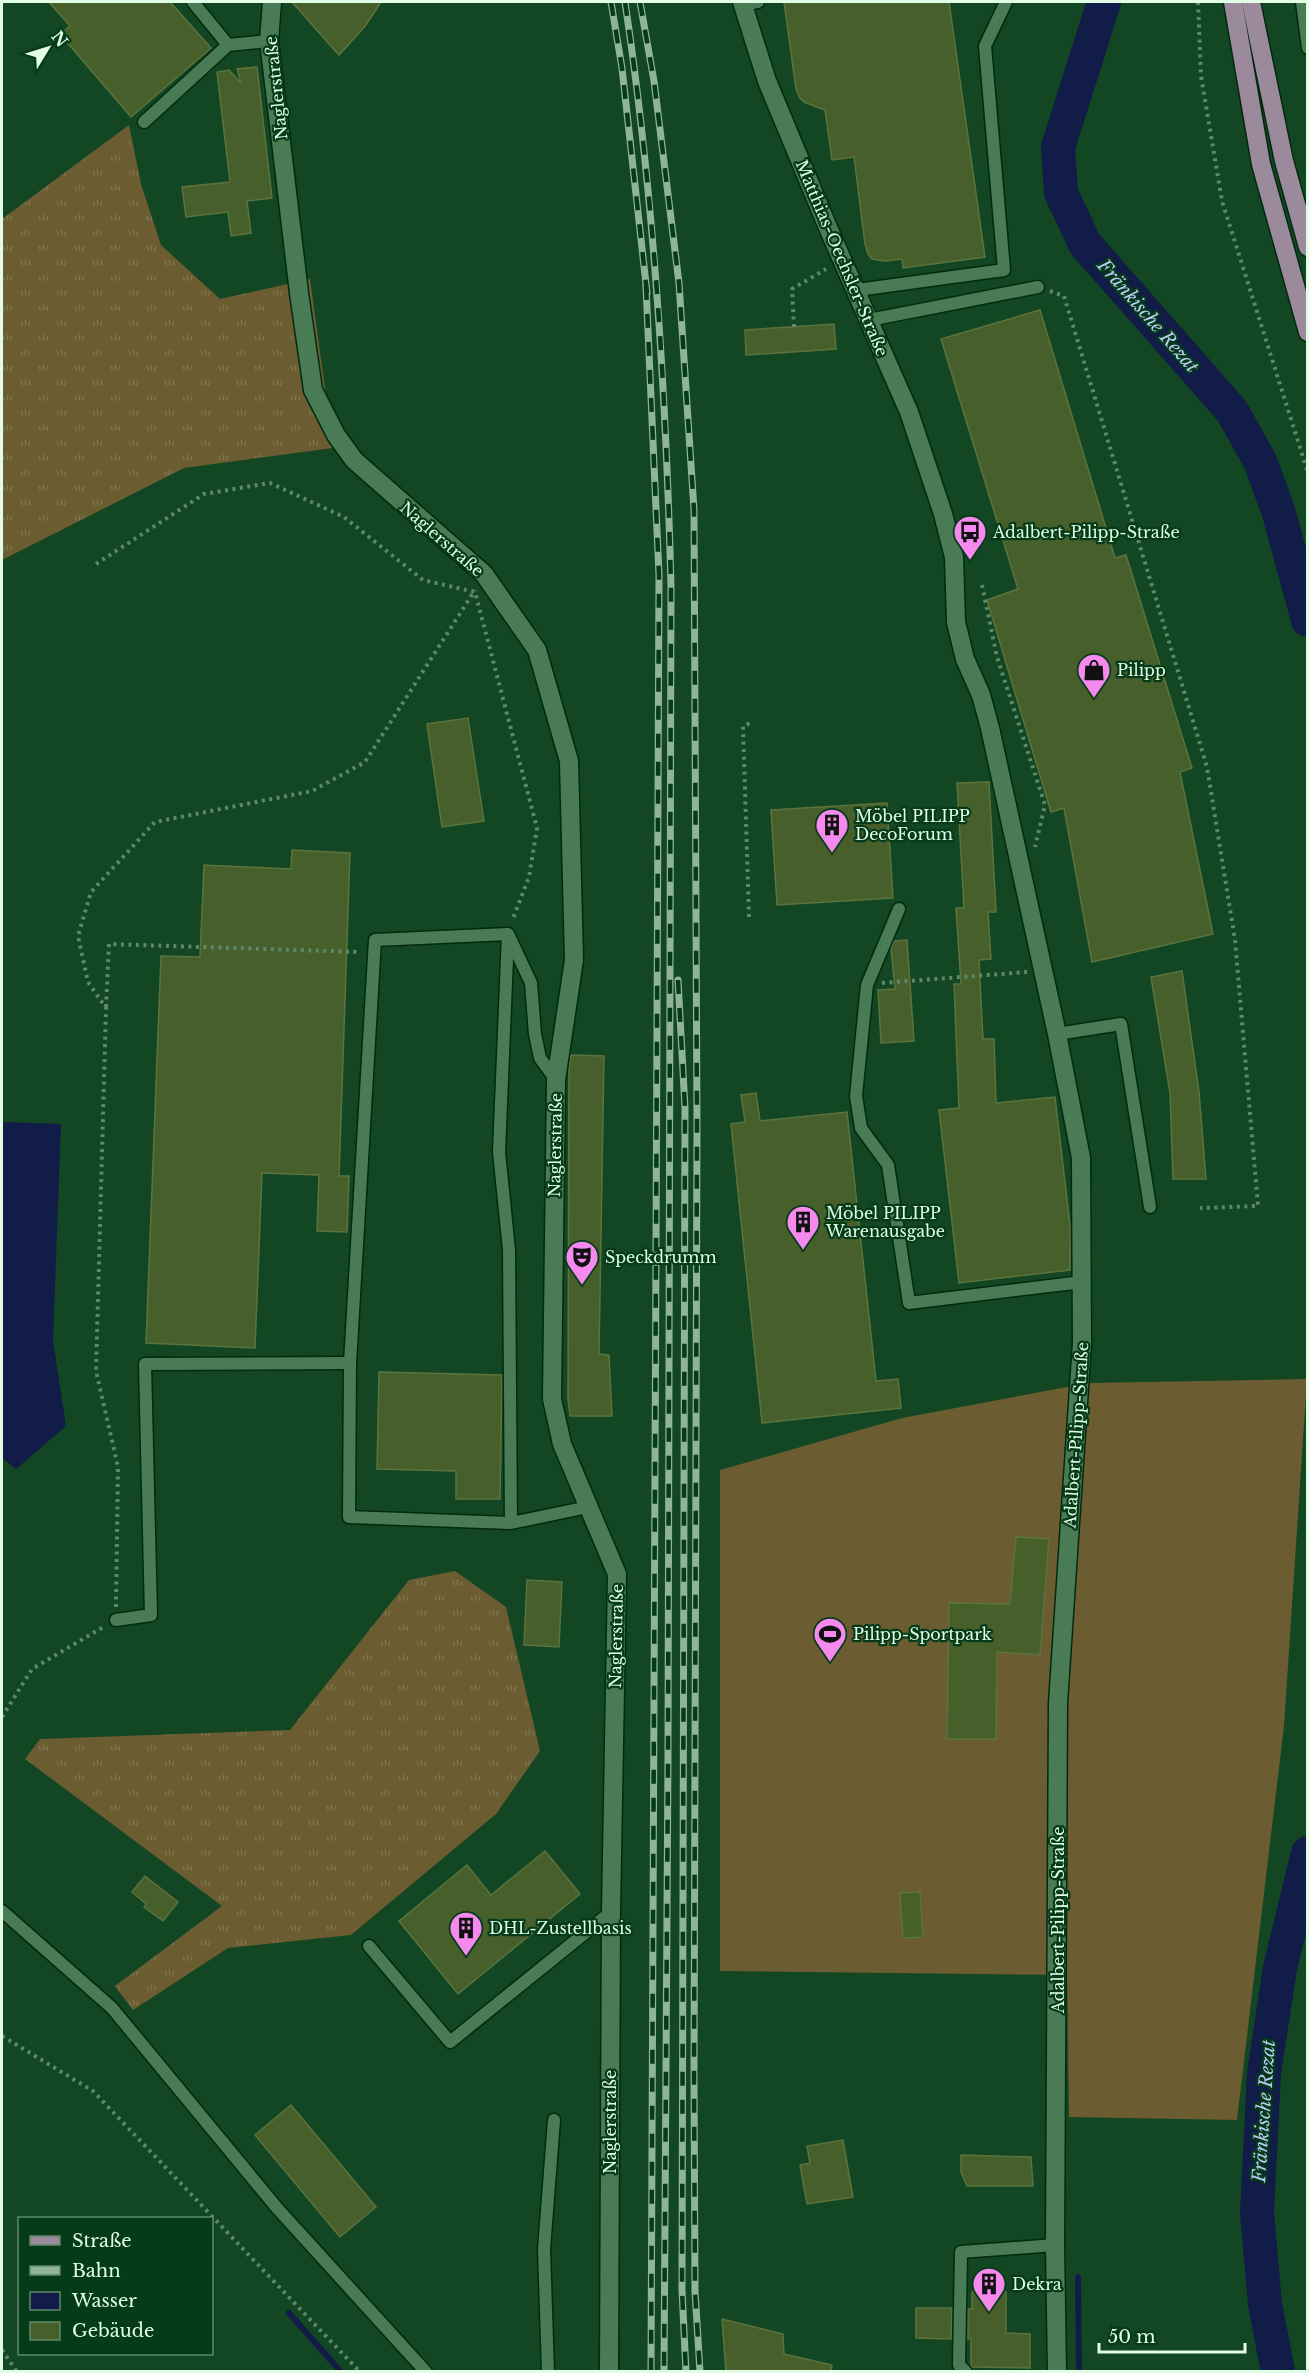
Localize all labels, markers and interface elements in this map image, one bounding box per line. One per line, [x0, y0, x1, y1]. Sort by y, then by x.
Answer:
north arrow [18, 18, 78, 78]
text: N [47, 27, 72, 51]
street label: Naglerstraße [261, 35, 291, 141]
street label: Matthias-Oechsler-Straße [792, 157, 892, 359]
water label: Fränkische Rezat [1092, 254, 1203, 377]
street label: Naglerstraße [396, 497, 488, 581]
bus stop icon: Adalbert-Pilipp-Straße [952, 514, 988, 561]
place label: Adalbert-Pilipp-Straße [992, 522, 1180, 542]
shop icon: Pilipp [1076, 652, 1112, 699]
place label: Pilipp [1117, 660, 1166, 680]
place label: Möbel PILIPP DecoForum [855, 806, 970, 844]
building icon: Möbel PILIPP DecoForum [814, 807, 850, 854]
street label: Naglerstraße [544, 1093, 566, 1197]
place label: Möbel PILIPP Warenausgabe [825, 1203, 945, 1241]
building icon: Möbel PILIPP Warenausgabe [785, 1204, 821, 1251]
theatre icon: Speckdrumm [564, 1239, 600, 1286]
place label: Speckdrumm [605, 1247, 717, 1267]
street label: Adalbert-Pilipp-Straße [1059, 1341, 1092, 1530]
street label: Naglerstraße [605, 1584, 627, 1688]
sports icon: Pilipp-Sportpark [812, 1616, 848, 1663]
place label: Pilipp-Sportpark [853, 1624, 992, 1644]
street label: Adalbert-Pilipp-Straße [1048, 1827, 1068, 2014]
building icon: DHL-Zustellbasis [448, 1910, 484, 1957]
place label: DHL-Zustellbasis [489, 1918, 632, 1938]
water label: Fränkische Rezat [1248, 2038, 1280, 2184]
street label: Naglerstraße [600, 2070, 620, 2174]
legend [18, 2217, 213, 2355]
text: Straße [72, 2230, 132, 2252]
text: Bahn [72, 2260, 121, 2282]
building icon: Dekra [971, 2266, 1007, 2313]
place label: Dekra [1012, 2274, 1062, 2294]
text: Wasser [71, 2290, 137, 2312]
scale bar [1099, 2316, 1244, 2354]
text: Gebäude [72, 2320, 154, 2342]
text: 50 m [1108, 2326, 1156, 2348]

